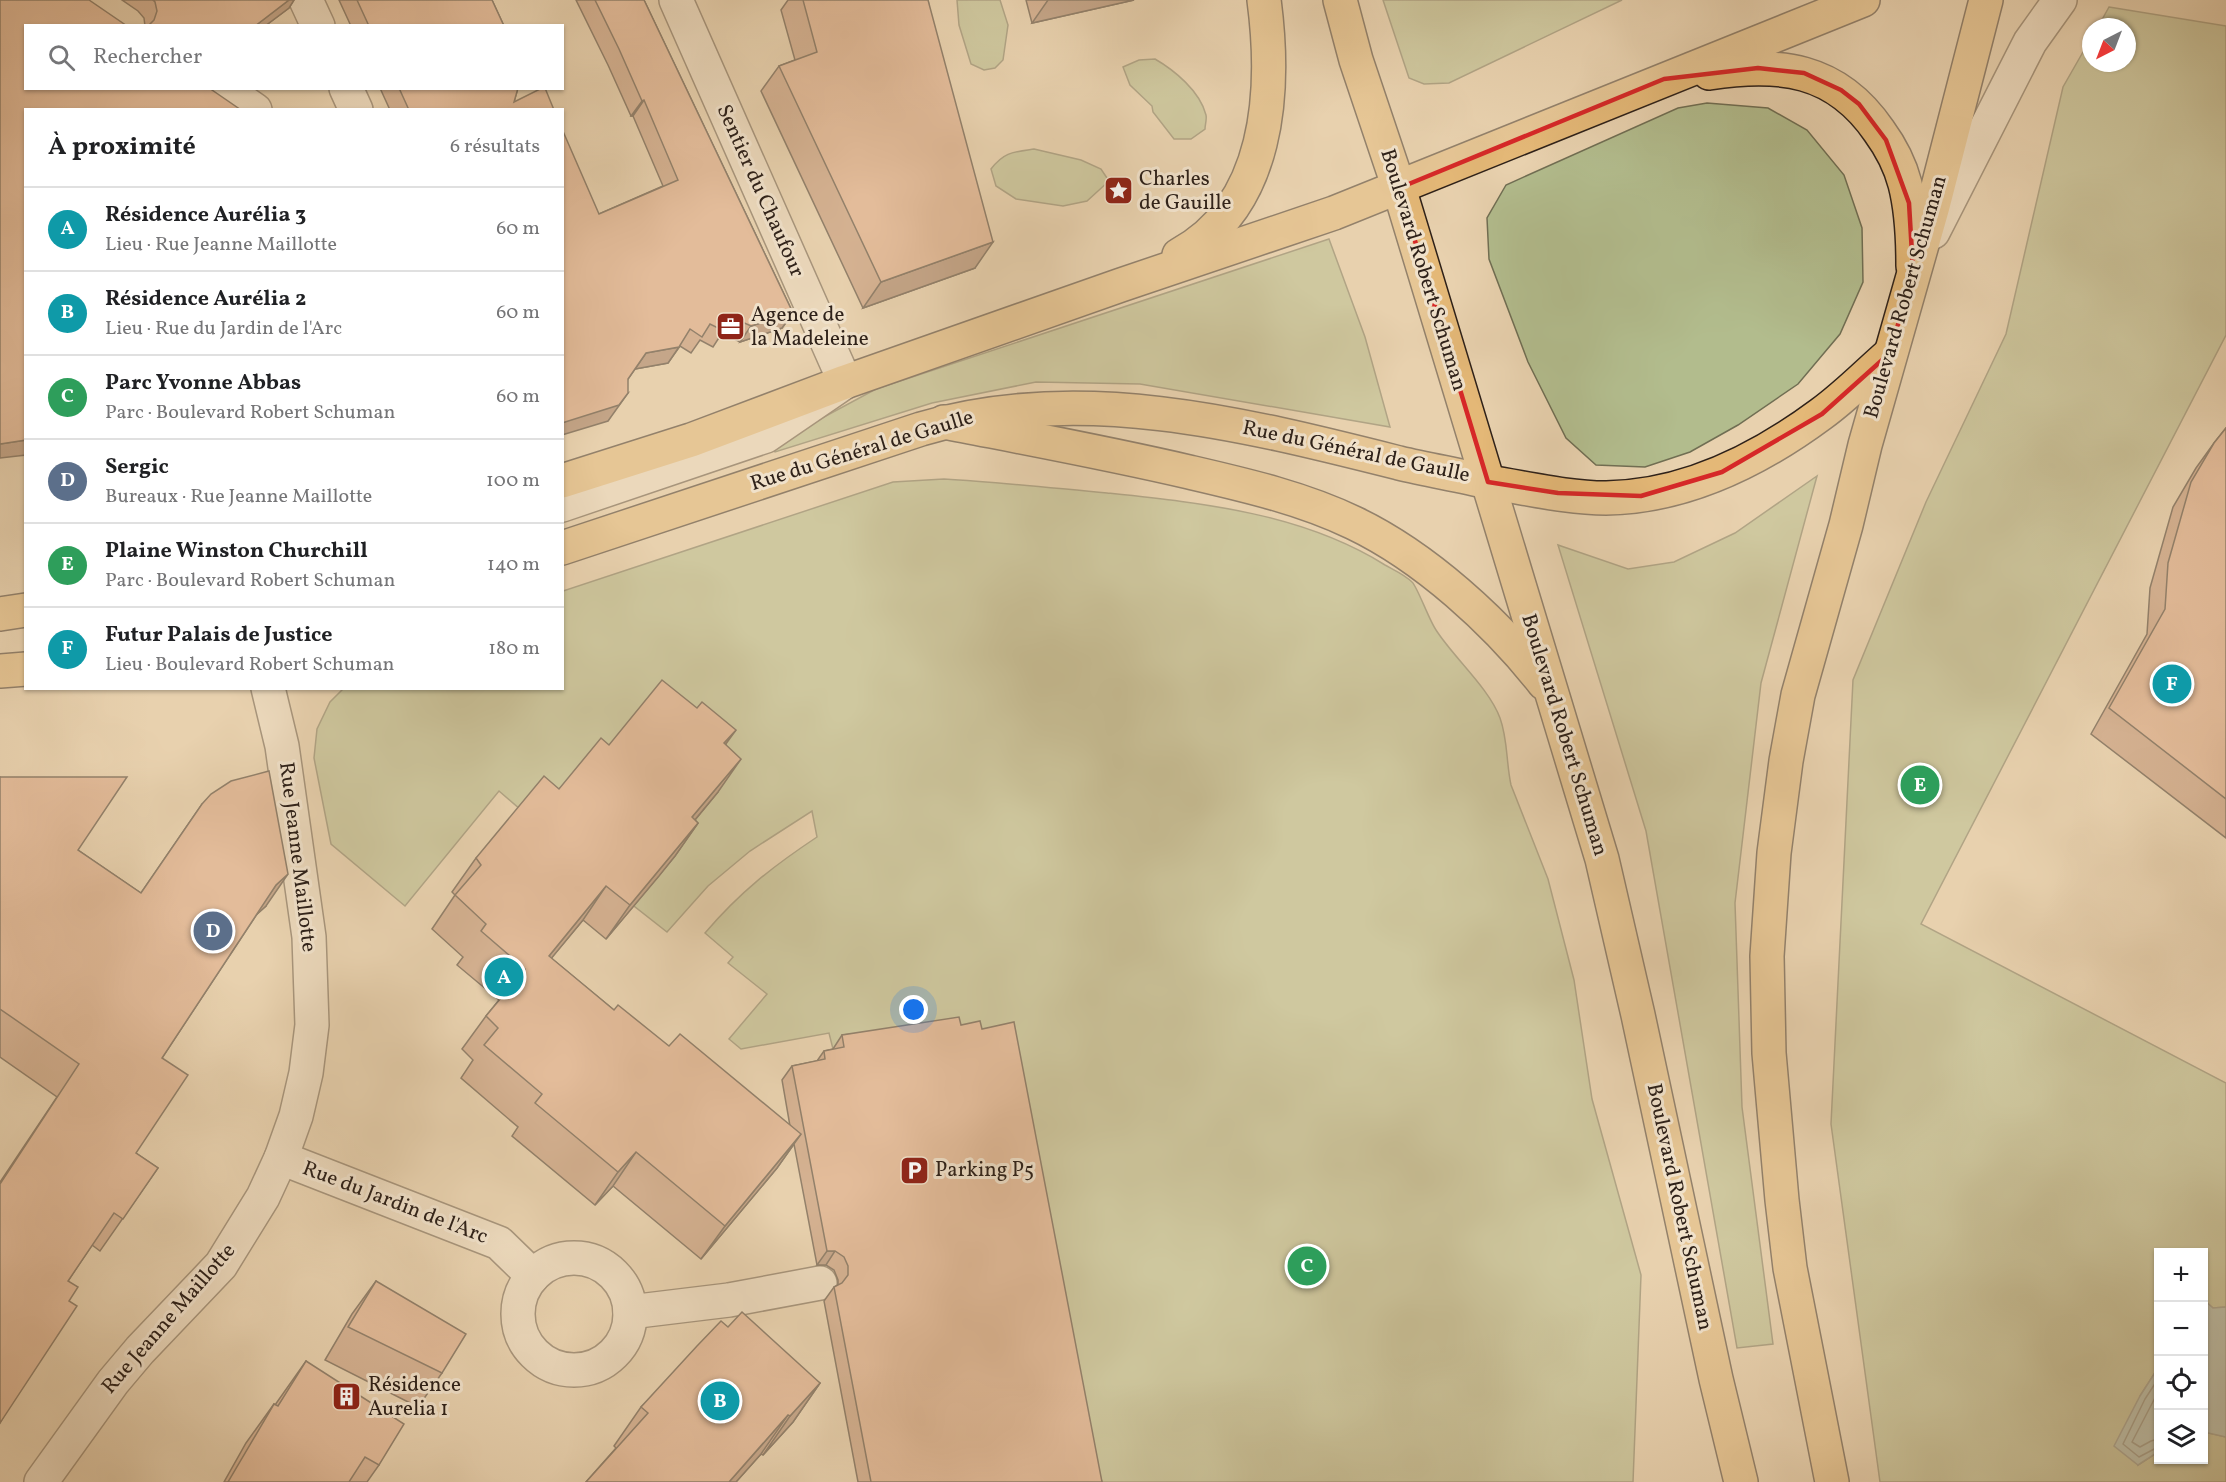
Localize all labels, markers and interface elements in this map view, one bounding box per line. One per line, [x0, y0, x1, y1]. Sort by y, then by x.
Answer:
north arrow [2082, 18, 2136, 72]
search box [24, 24, 564, 90]
icon: search [45, 41, 78, 74]
text: Rechercher [93, 42, 202, 73]
street label: Sentier du Chaufour [709, 100, 811, 282]
text: À proximité [48, 129, 196, 165]
text: 6 résultats [450, 133, 540, 161]
street label: Boulevard Robert Schuman [1372, 145, 1474, 395]
place label: Charles de Gauille [1139, 165, 1232, 218]
street label: Boulevard Robert Schuman [1857, 172, 1955, 422]
place icon: Charles de Gauille [1102, 175, 1134, 207]
text: Résidence Aurélia 3 [105, 200, 306, 231]
text: A [60, 215, 75, 243]
text: 60 m [496, 215, 540, 243]
text: Lieu · Rue Jeanne Maillotte [105, 231, 337, 259]
text: Résidence Aurélia 2 [105, 284, 306, 315]
text: B [61, 299, 74, 327]
text: 60 m [496, 299, 540, 327]
place label: Agence de la Madeleine [751, 301, 869, 354]
office icon: Agence de la Madeleine [714, 311, 746, 343]
text: Lieu · Rue du Jardin de l'Arc [105, 315, 342, 343]
text: Parc Yvonne Abbas [105, 368, 301, 399]
text: C [61, 383, 74, 411]
text: 60 m [496, 383, 540, 411]
text: Parc · Boulevard Robert Schuman [105, 399, 395, 427]
street label: Rue du Général de Gaulle [747, 403, 977, 499]
street label: Rue du Général de Gaulle [1240, 414, 1472, 490]
text: Sergic [105, 452, 169, 483]
text: D [60, 467, 75, 495]
text: 100 m [486, 467, 540, 495]
text: Bureaux · Rue Jeanne Maillotte [105, 483, 372, 511]
text: Plaine Winston Churchill [105, 536, 368, 567]
text: E [61, 551, 74, 579]
text: 140 m [487, 551, 540, 579]
text: Parc · Boulevard Robert Schuman [105, 567, 395, 595]
street label: Boulevard Robert Schuman [1513, 610, 1615, 860]
text: Futur Palais de Justice [105, 620, 333, 651]
text: F [62, 635, 73, 663]
text: 180 m [488, 635, 540, 663]
text: Lieu · Boulevard Robert Schuman [105, 651, 395, 679]
pin: F [2152, 662, 2192, 706]
street label: Rue Jeanne Maillotte [271, 760, 323, 954]
pin: E [1900, 762, 1940, 808]
pin: D [194, 908, 232, 954]
pin: A [484, 954, 524, 1000]
your location [899, 995, 928, 1024]
street label: Boulevard Robert Schuman [1639, 1081, 1719, 1333]
street label: Rue du Jardin de l'Arc [298, 1154, 492, 1252]
parking icon: Parking P5 [898, 1154, 930, 1186]
place label: Parking P5 [935, 1156, 1034, 1185]
street label: Rue Jeanne Maillotte [95, 1237, 243, 1401]
pin: C [1288, 1244, 1326, 1288]
map controls [2154, 1248, 2208, 1464]
button: + [2154, 1248, 2208, 1302]
button: − [2154, 1302, 2208, 1356]
button: locate [2154, 1356, 2208, 1410]
place label: Résidence Aurelia 1 [368, 1371, 461, 1424]
pin: B [700, 1378, 740, 1424]
building icon: Résidence Aurelia 1 [331, 1381, 363, 1413]
button: layers [2154, 1410, 2208, 1464]

